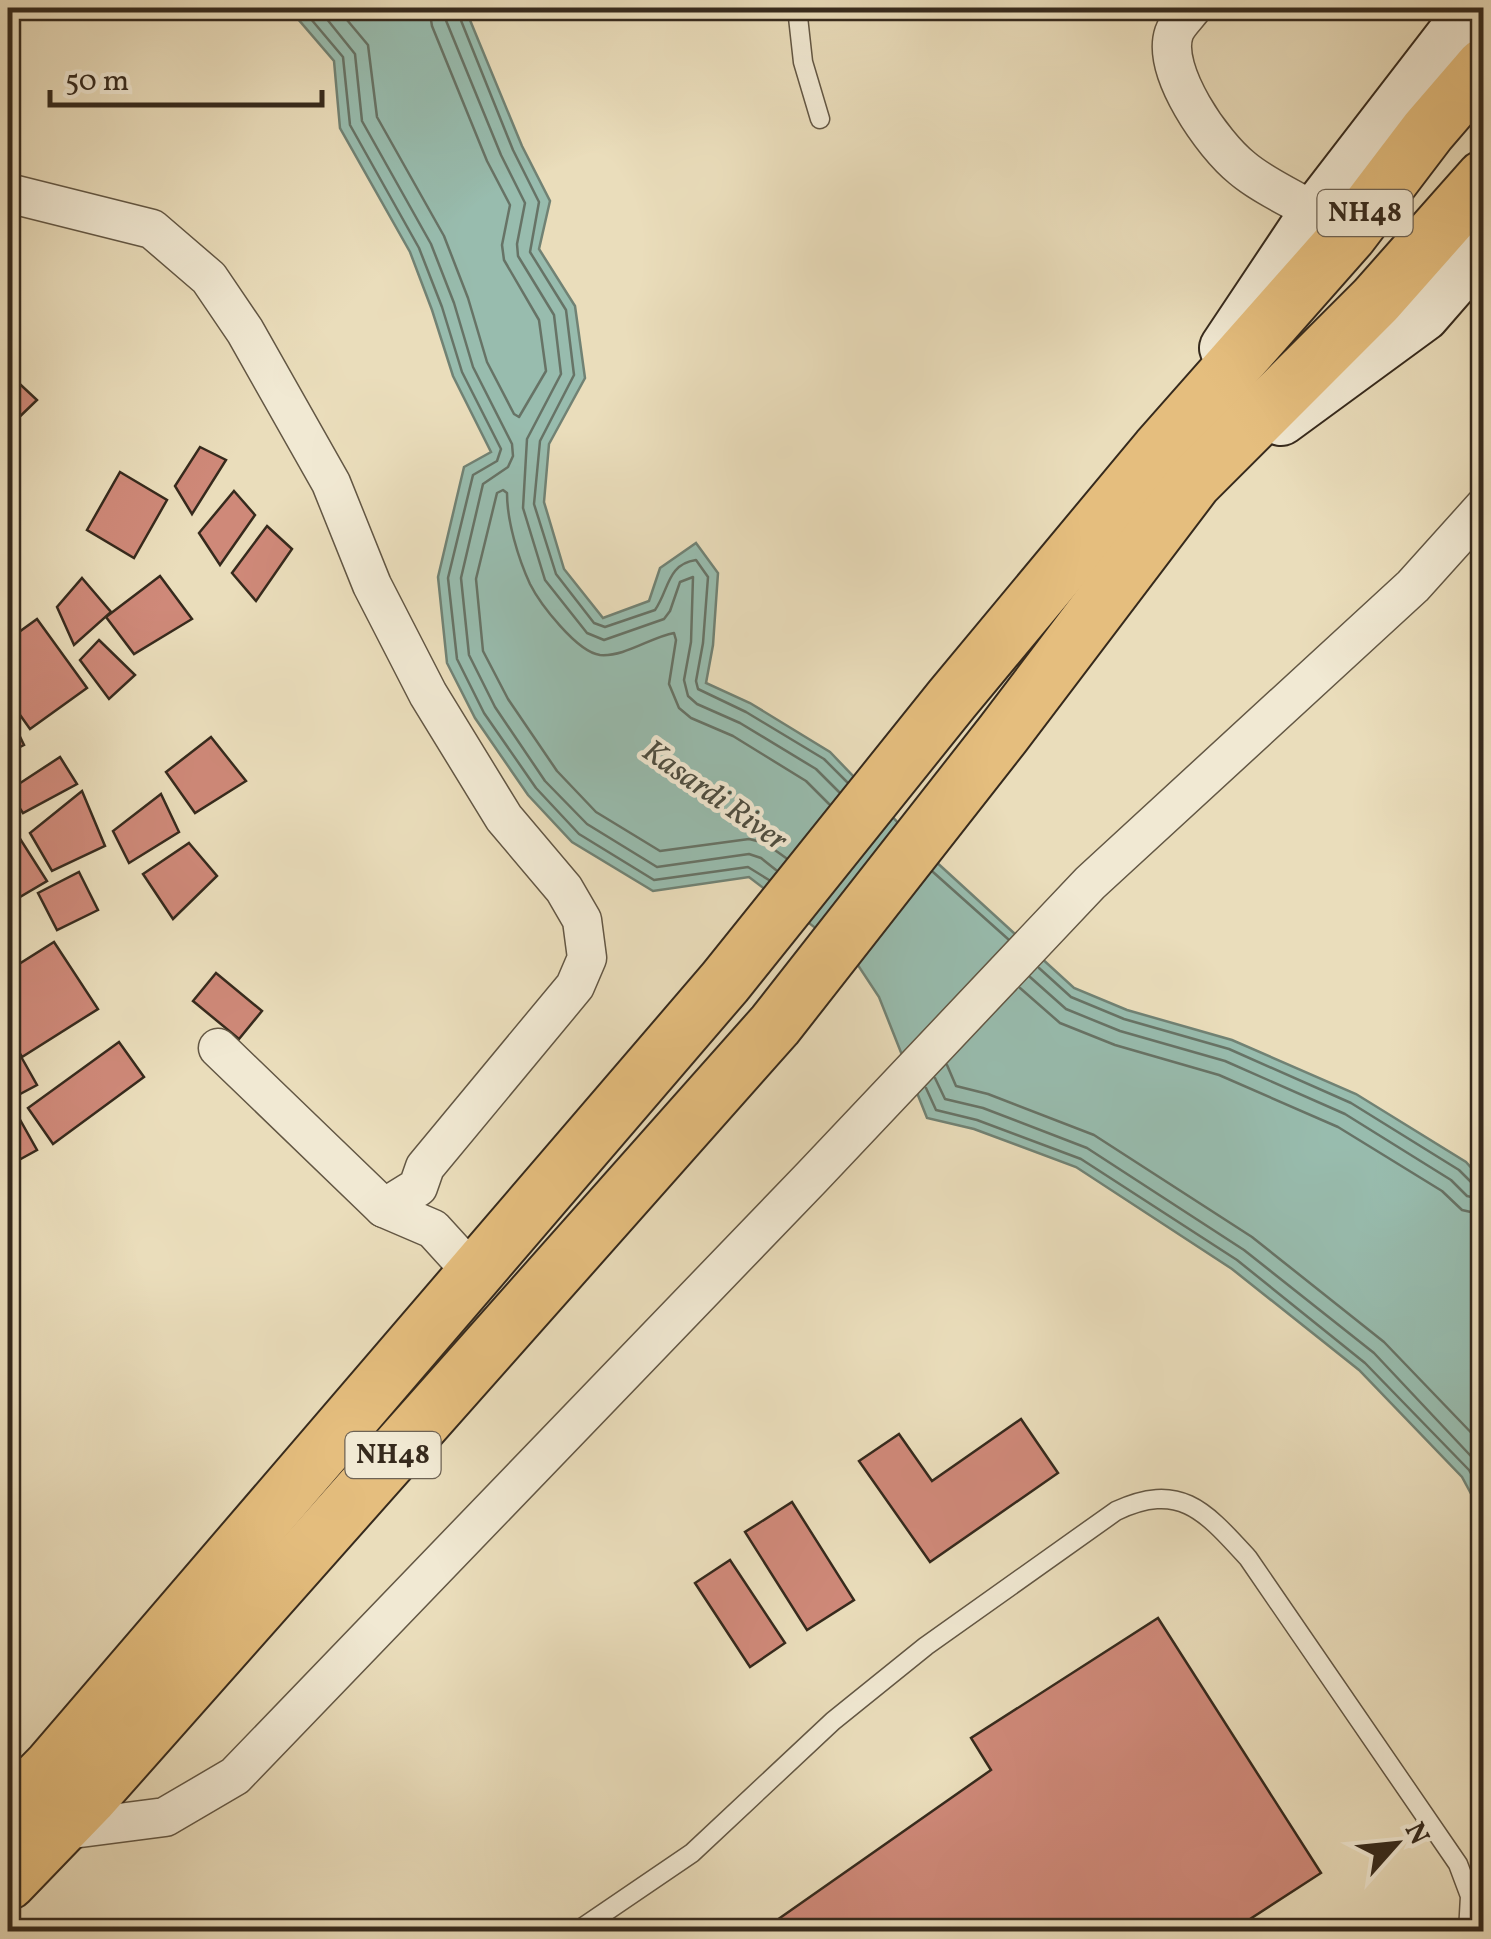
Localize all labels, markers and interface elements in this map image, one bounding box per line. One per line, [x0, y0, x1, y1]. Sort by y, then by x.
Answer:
scale bar [50, 45, 322, 107]
text: 50 m [65, 61, 129, 103]
road number: NH48 [1318, 190, 1412, 236]
water label: Kasardi River [633, 731, 796, 864]
road number: NH48 [346, 1432, 440, 1478]
north arrow [1346, 1794, 1446, 1894]
text: N [1394, 1816, 1438, 1852]

